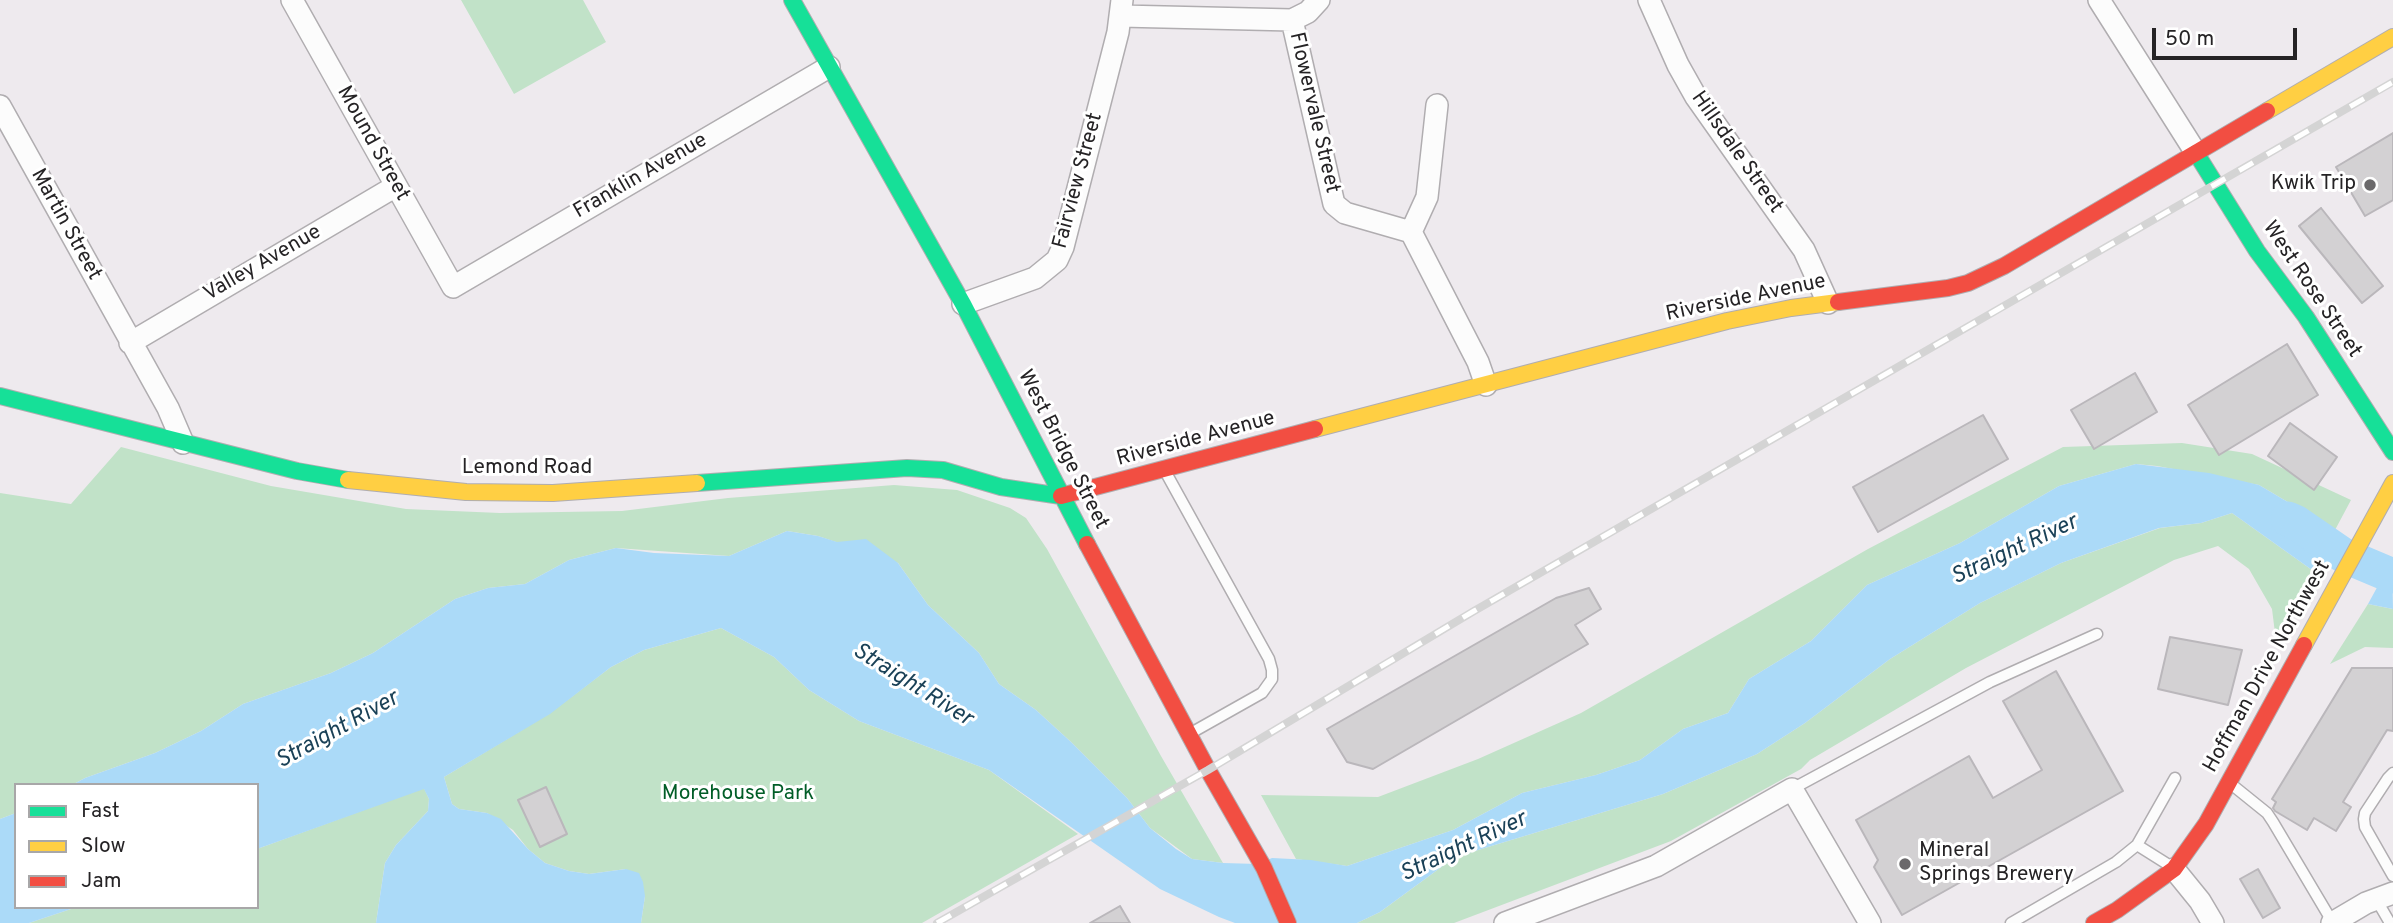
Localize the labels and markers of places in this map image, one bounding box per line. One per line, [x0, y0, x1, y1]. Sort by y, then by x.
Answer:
place label: Kwik Trip [2271, 172, 2356, 198]
marker: Kwik Trip [2362, 177, 2378, 193]
place label: Mineral Springs Brewery [1919, 839, 2074, 889]
marker: Mineral Springs Brewery [1897, 856, 1913, 872]

